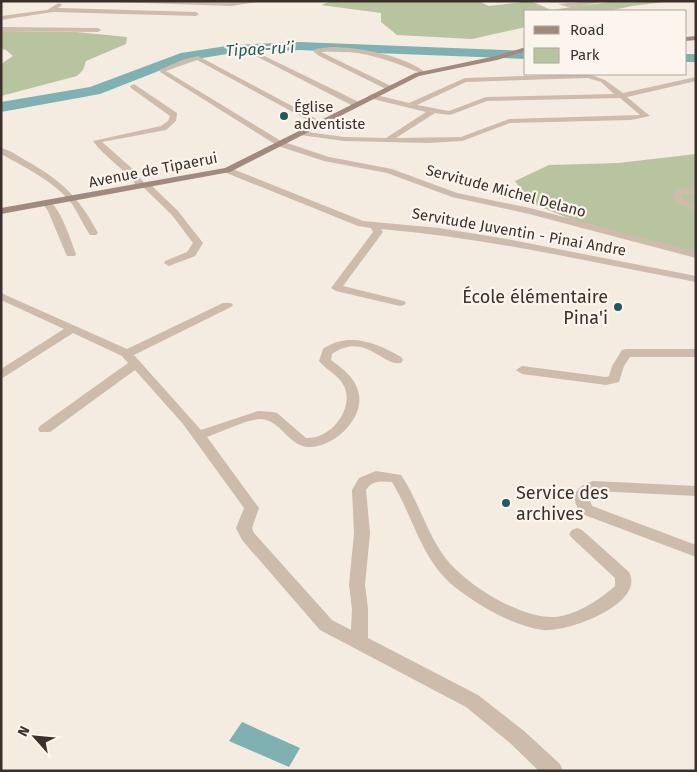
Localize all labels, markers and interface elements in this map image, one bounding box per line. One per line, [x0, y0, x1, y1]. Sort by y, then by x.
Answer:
legend [524, 10, 687, 75]
text: Road [570, 21, 605, 39]
water label: Tipae-ru’i [225, 38, 295, 60]
text: Park [570, 46, 600, 64]
place label: Église adventiste [294, 98, 365, 133]
marker: Église adventiste [278, 110, 290, 122]
street label: Avenue de Tipaerui [87, 149, 219, 191]
street label: Servitude Michel Delano [424, 161, 588, 221]
street label: Servitude Juventin - Pinai Andre [411, 204, 627, 260]
place label: École élémentaire Pina'i [462, 285, 608, 329]
marker: École élémentaire Pina'i [612, 301, 624, 313]
place label: Service des archives [516, 482, 608, 525]
marker: Service des archives [500, 497, 512, 509]
north arrow [10, 712, 60, 762]
text: N [14, 723, 34, 739]

